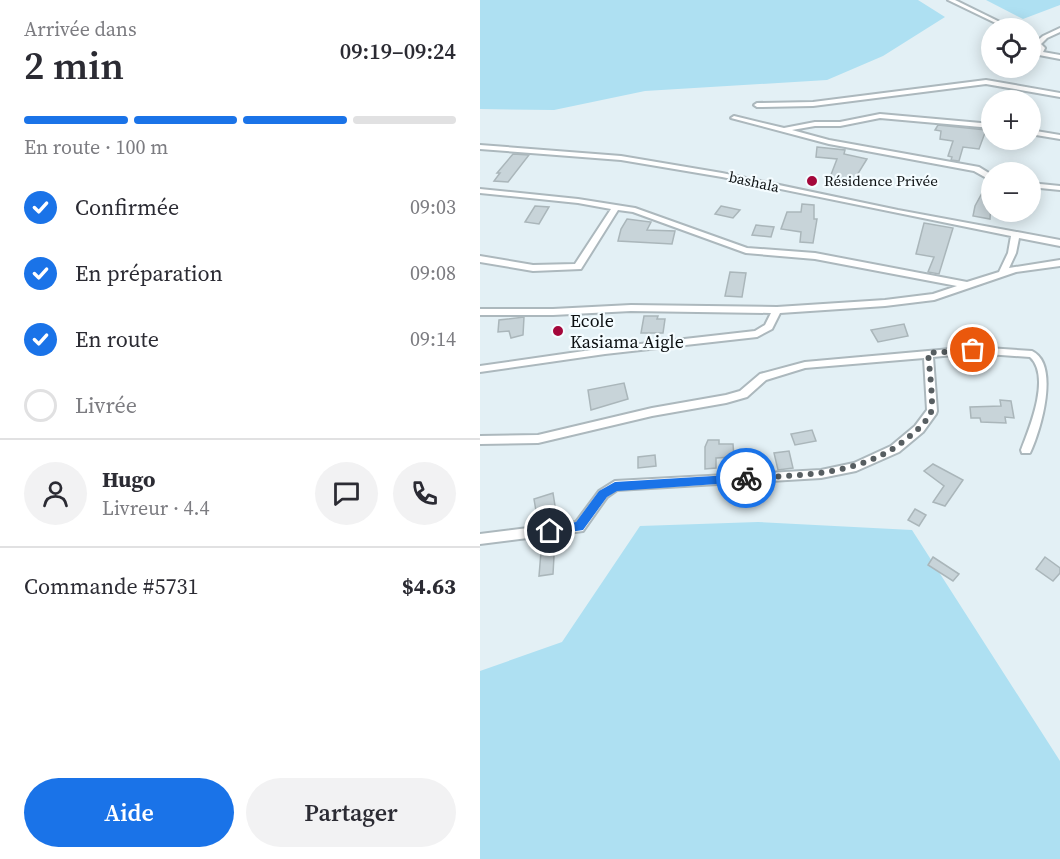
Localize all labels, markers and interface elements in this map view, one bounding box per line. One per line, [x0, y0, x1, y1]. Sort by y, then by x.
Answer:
text: Arrivée dans [24, 15, 137, 43]
map controls [981, 18, 1041, 222]
button: locate [981, 18, 1041, 78]
text: 09:19–09:24 [340, 36, 456, 66]
text: 2 min [24, 39, 124, 92]
button: + [981, 90, 1041, 150]
text: En route · 100 m [24, 133, 168, 161]
button: − [981, 162, 1041, 222]
street label: bashala [727, 166, 782, 197]
place label: Résidence Privée [824, 170, 938, 191]
marker: Résidence Privée [805, 174, 819, 188]
icon: check [24, 191, 57, 224]
text: Confirmée [75, 192, 179, 222]
text: 09:03 [410, 193, 456, 221]
icon: check [24, 257, 57, 290]
text: En préparation [75, 258, 223, 288]
text: 09:08 [410, 259, 456, 287]
place label: Ecole Kasiama Aigle [570, 308, 684, 354]
icon: check [24, 323, 57, 356]
text: En route [75, 324, 159, 354]
marker: Ecole Kasiama Aigle [551, 324, 565, 338]
pin [947, 324, 998, 375]
text: 09:14 [410, 325, 456, 353]
icon: bag [956, 333, 989, 366]
text: Livrée [75, 390, 137, 420]
courier [716, 448, 776, 508]
button: person [24, 462, 87, 525]
button: chat [315, 462, 378, 525]
button: phone [393, 462, 456, 525]
icon: bike [730, 462, 763, 495]
text: Hugo [102, 464, 156, 494]
text: Livreur · 4.4 [102, 494, 210, 522]
pin [524, 505, 575, 556]
icon: home [533, 514, 566, 547]
text: Commande #5731 [24, 571, 198, 601]
text: $4.63 [402, 571, 456, 601]
button: Aide [24, 778, 234, 847]
button: Partager [246, 778, 456, 847]

